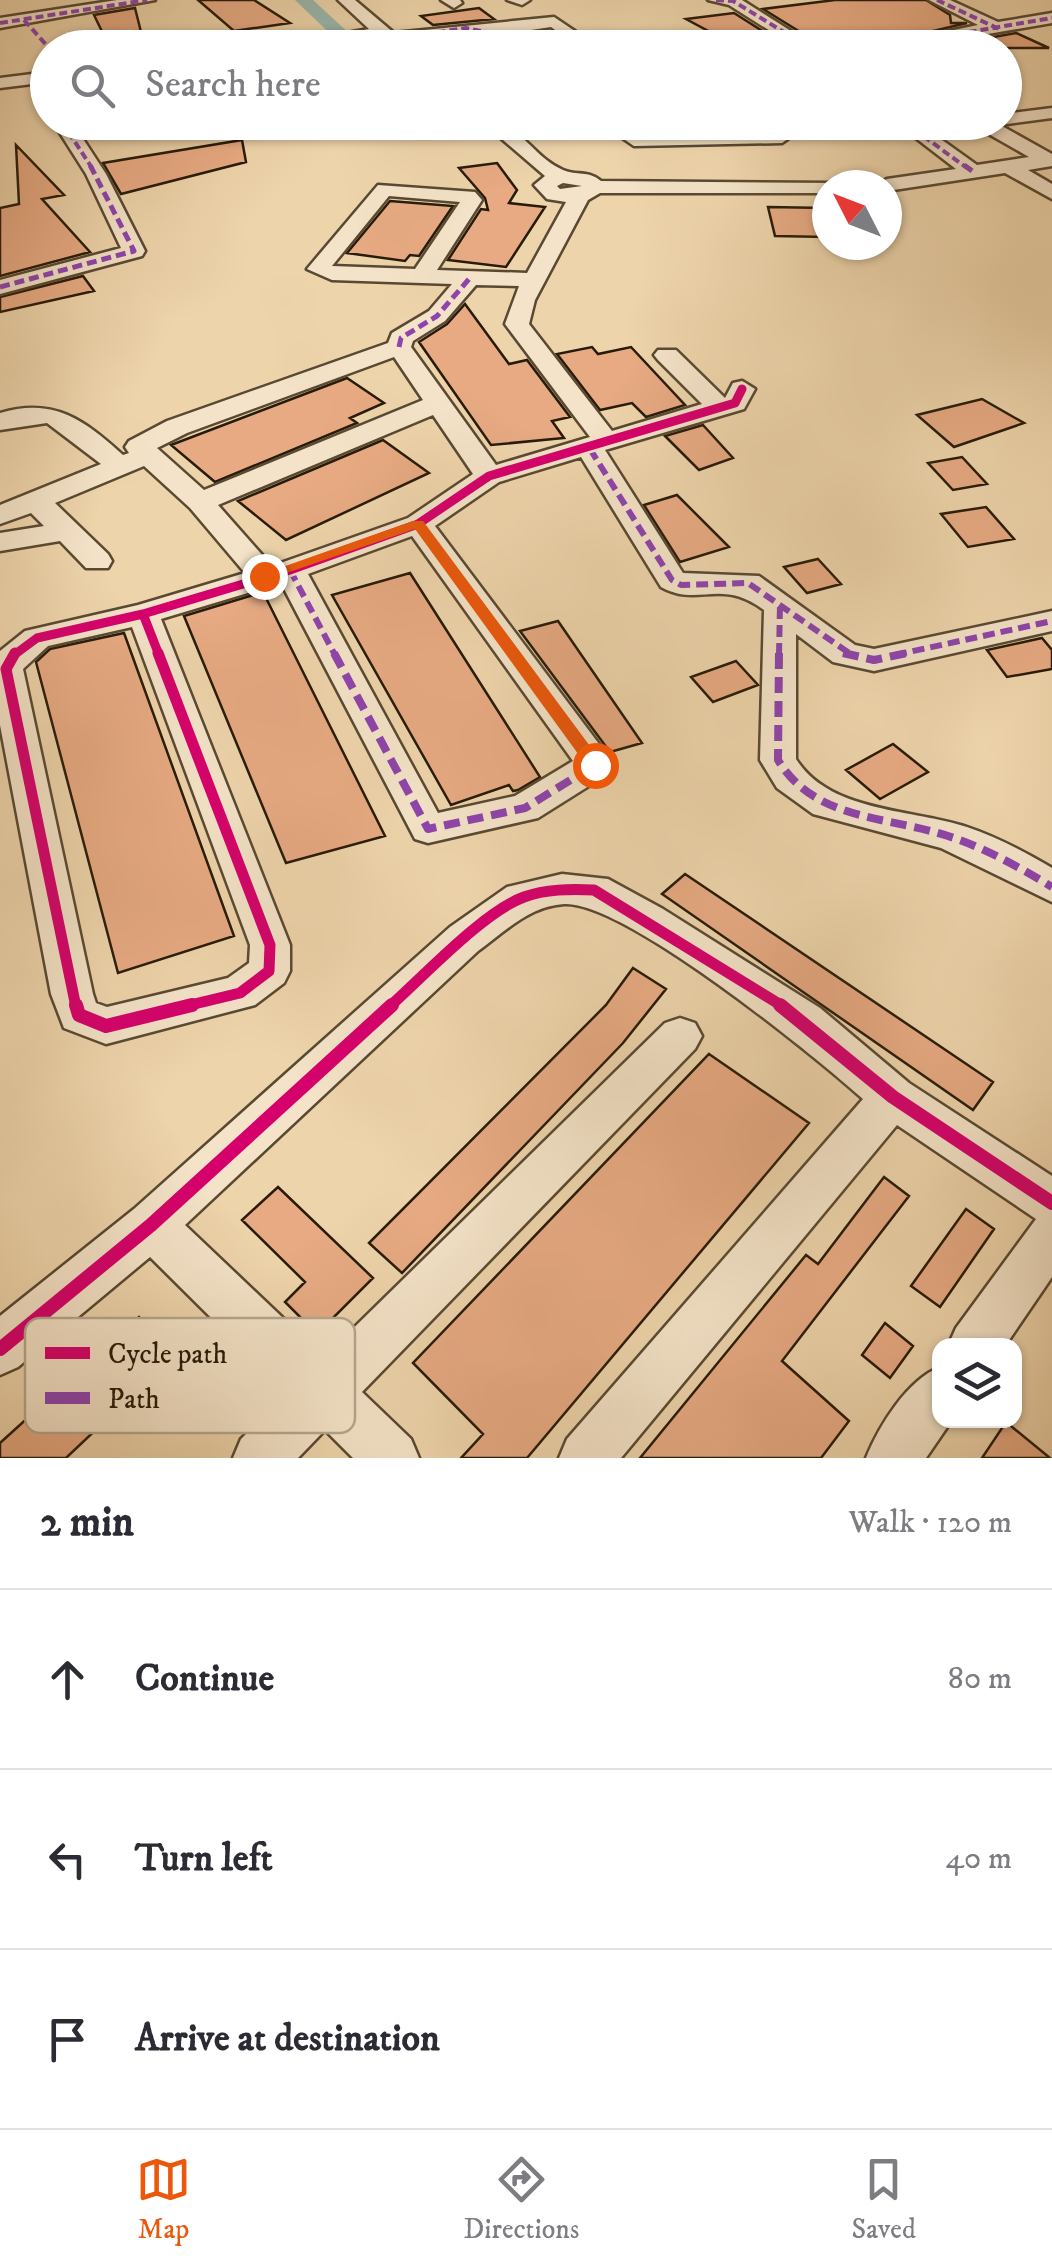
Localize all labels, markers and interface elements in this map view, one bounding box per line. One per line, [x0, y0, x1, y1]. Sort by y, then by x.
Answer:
search box [30, 30, 1022, 140]
icon: search [65, 58, 120, 113]
text: Search here [145, 61, 321, 109]
north arrow [812, 170, 902, 260]
route end [242, 554, 288, 600]
route start [573, 743, 619, 789]
legend [25, 1318, 355, 1433]
text: Cycle path [108, 1337, 227, 1372]
map controls [932, 1338, 1022, 1428]
button: layers [932, 1338, 1022, 1428]
text: Path [108, 1382, 160, 1417]
text: 2 min [40, 1497, 134, 1549]
text: Walk · 120 m [849, 1503, 1012, 1543]
icon: ahead [40, 1652, 95, 1707]
text: Continue [135, 1655, 274, 1703]
text: 80 m [948, 1659, 1012, 1699]
icon: left [40, 1832, 95, 1887]
text: Turn left [135, 1835, 273, 1883]
text: 40 m [945, 1839, 1012, 1879]
icon: arrive [40, 2012, 95, 2067]
text: Arrive at destination [135, 2015, 440, 2063]
tab: Map [136, 2152, 191, 2247]
tab: Directions [463, 2152, 579, 2247]
tab: Saved [852, 2152, 916, 2247]

